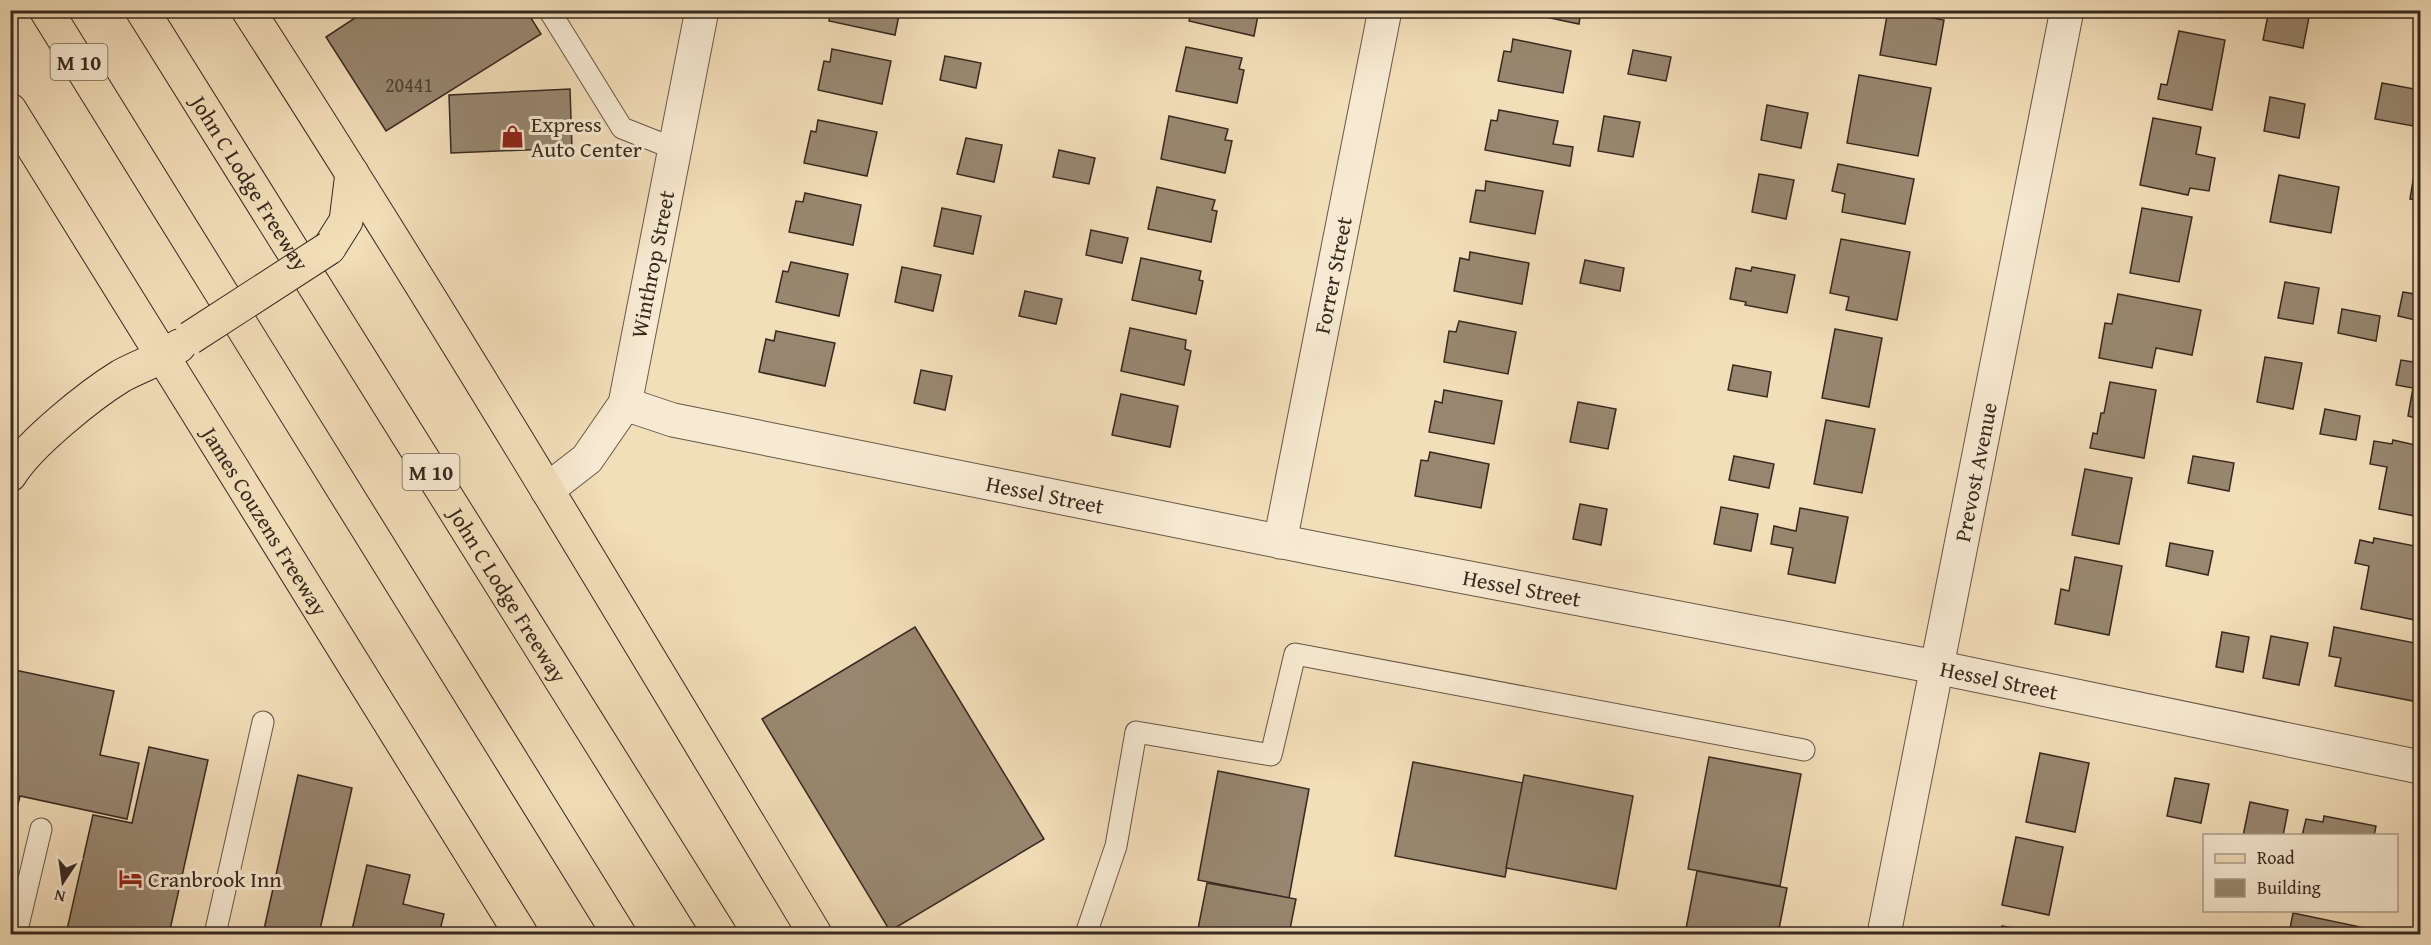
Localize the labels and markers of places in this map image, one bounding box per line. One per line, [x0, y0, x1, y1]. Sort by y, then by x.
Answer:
place label: Express Auto Center [531, 108, 642, 165]
shop icon: Express Auto Center [500, 124, 526, 150]
place label: Cranbrook Inn [148, 863, 282, 895]
hotel icon: Cranbrook Inn [117, 866, 143, 892]

